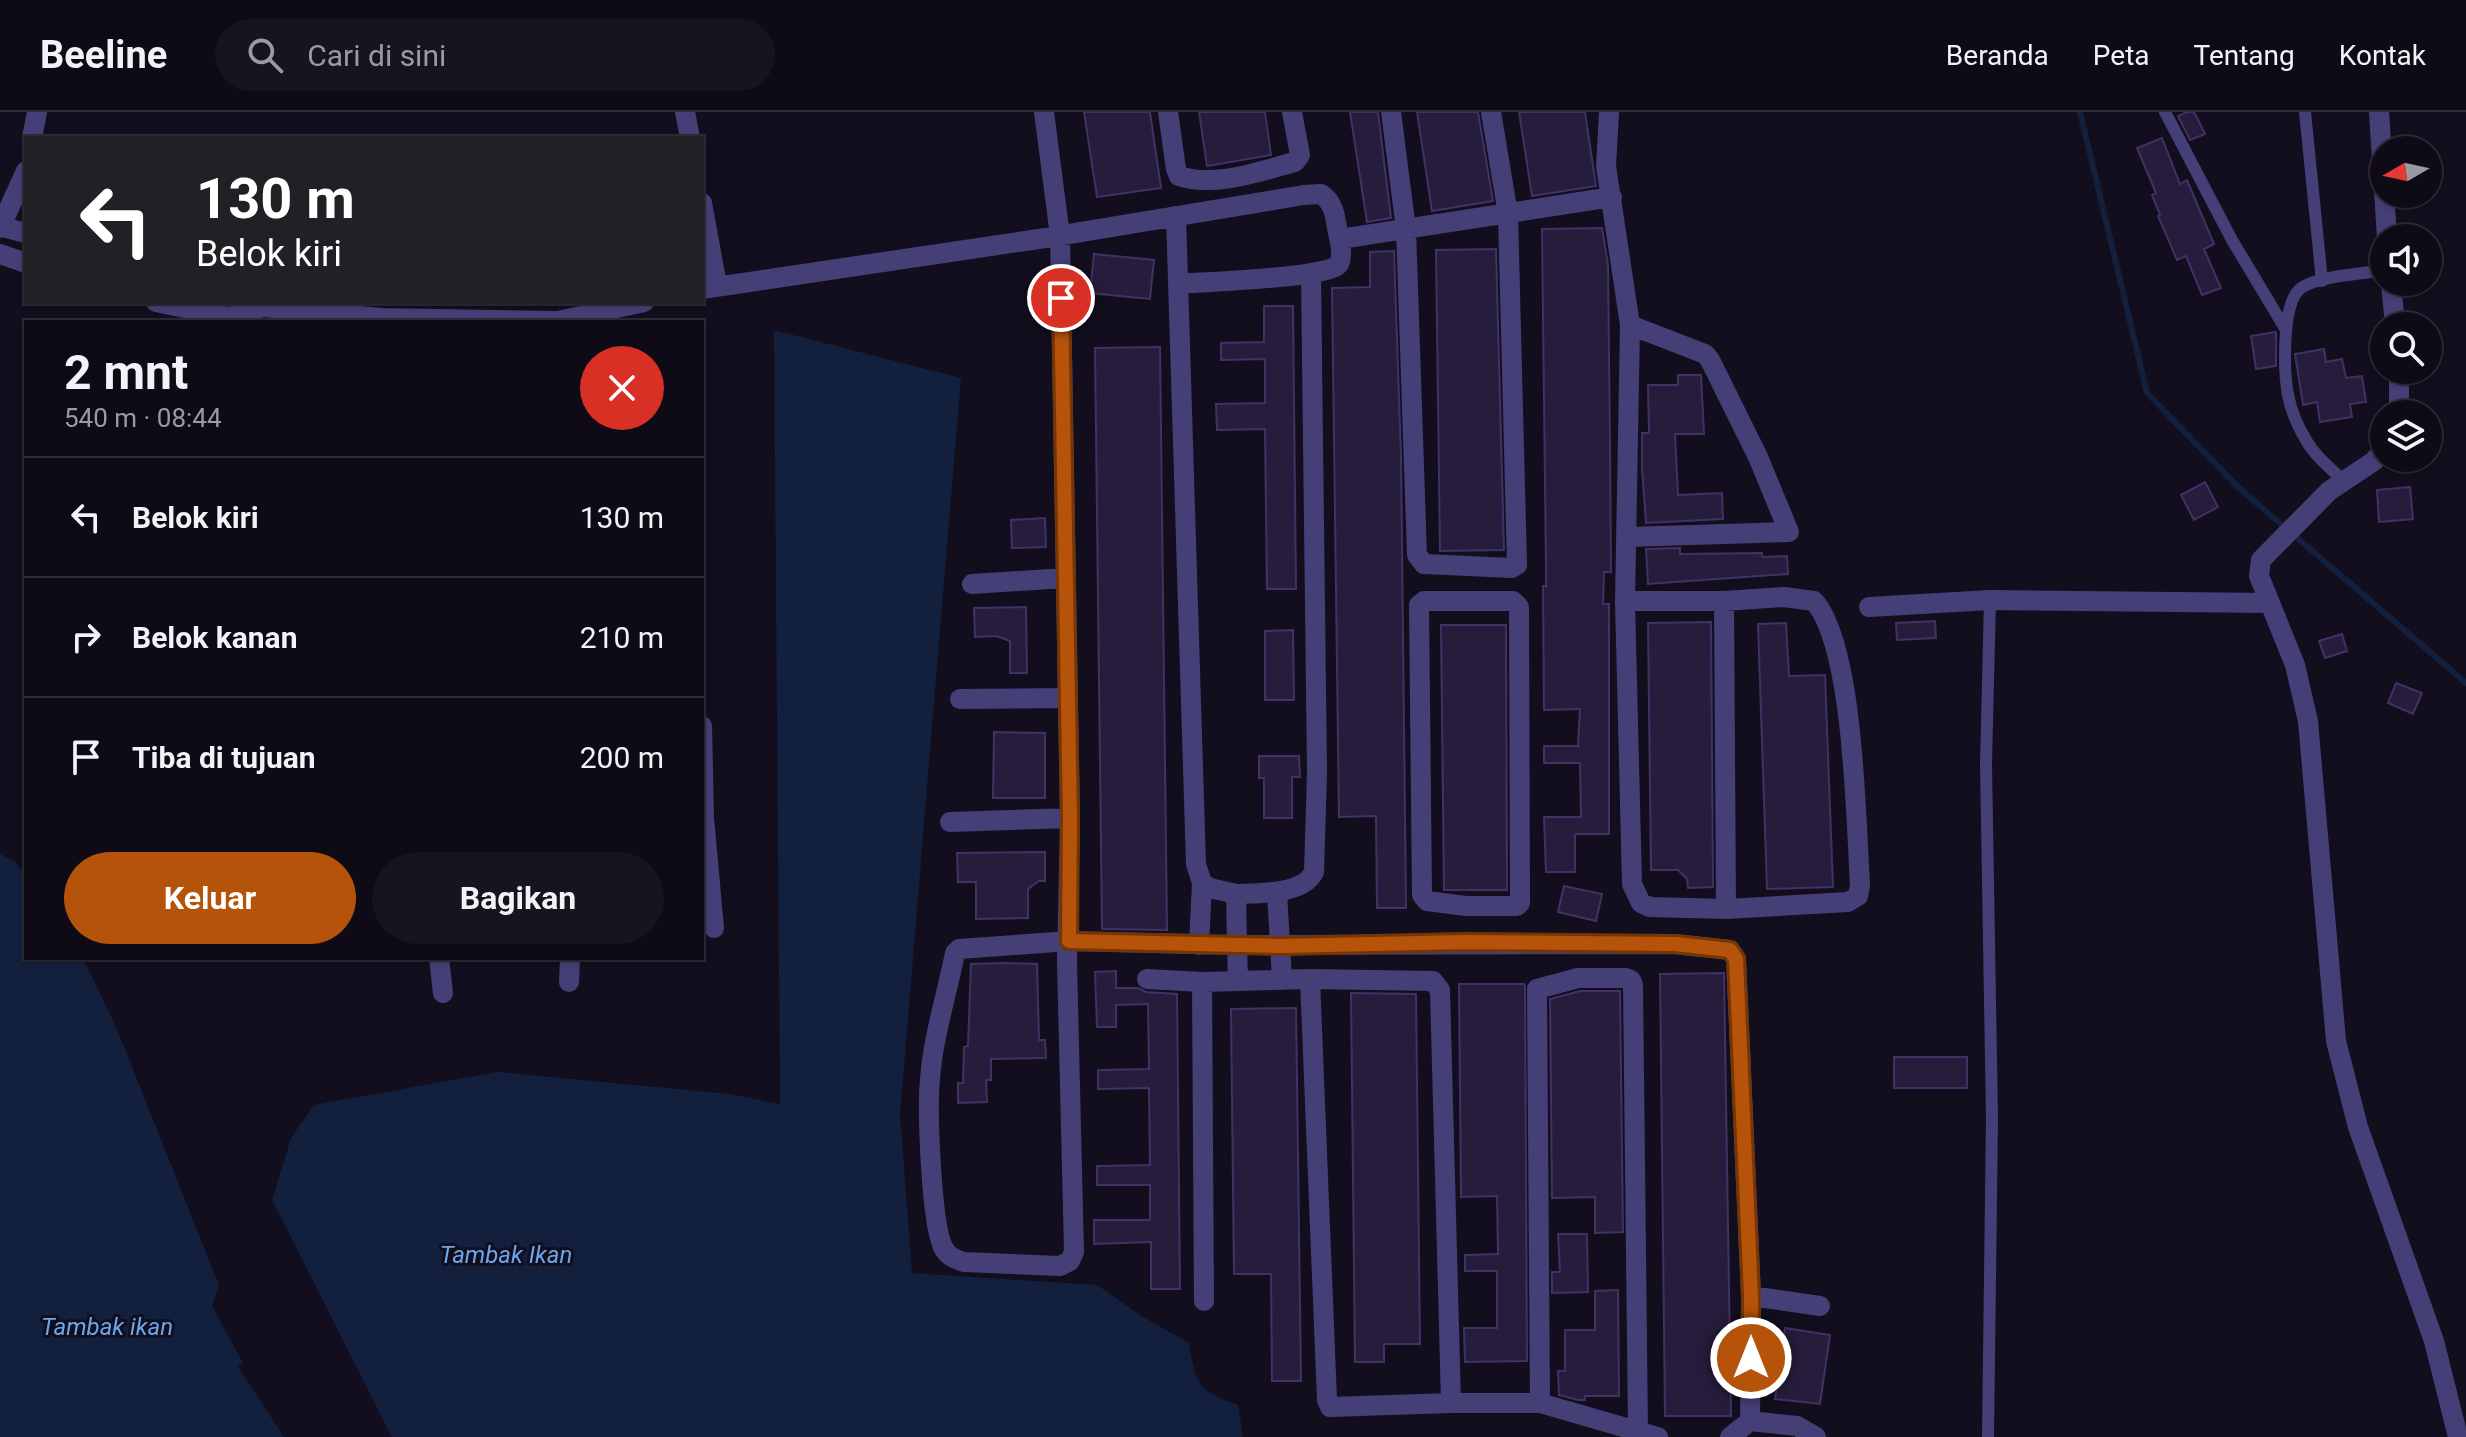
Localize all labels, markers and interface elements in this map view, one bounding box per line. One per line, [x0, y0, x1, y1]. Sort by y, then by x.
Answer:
search box [215, 19, 775, 91]
text: Beeline [40, 33, 167, 77]
icon: search [243, 33, 287, 77]
text: Cari di sini [307, 38, 446, 73]
text: Beranda [1946, 39, 2049, 72]
text: Peta [2093, 39, 2150, 72]
text: Tentang [2194, 39, 2295, 72]
text: Kontak [2339, 39, 2426, 72]
north arrow [2370, 136, 2442, 208]
map controls [2370, 136, 2442, 472]
text: 130 m [196, 166, 355, 232]
icon: left [64, 168, 168, 272]
button: sound [2370, 224, 2442, 296]
text: Belok kiri [196, 233, 342, 275]
pin [1027, 264, 1095, 332]
icon: arrive [1039, 276, 1083, 320]
button: search [2370, 312, 2442, 384]
text: 2 mnt [64, 344, 188, 401]
button: close [580, 346, 664, 430]
button: layers [2370, 400, 2442, 472]
text: 540 m · 08:44 [64, 403, 222, 433]
icon: left [64, 495, 108, 539]
text: Belok kiri [132, 500, 259, 535]
text: 130 m [580, 500, 664, 535]
icon: right [64, 615, 108, 659]
text: Belok kanan [132, 620, 297, 655]
text: 210 m [580, 620, 664, 655]
icon: arrive [64, 735, 108, 779]
text: Tiba di tujuan [132, 740, 316, 775]
text: 200 m [580, 740, 664, 775]
button: Keluar [64, 852, 356, 944]
button: Bagikan [372, 852, 664, 944]
water label: Tambak Ikan [440, 1241, 572, 1269]
water label: Tambak ikan [41, 1313, 173, 1341]
position arrow [1709, 1316, 1793, 1400]

